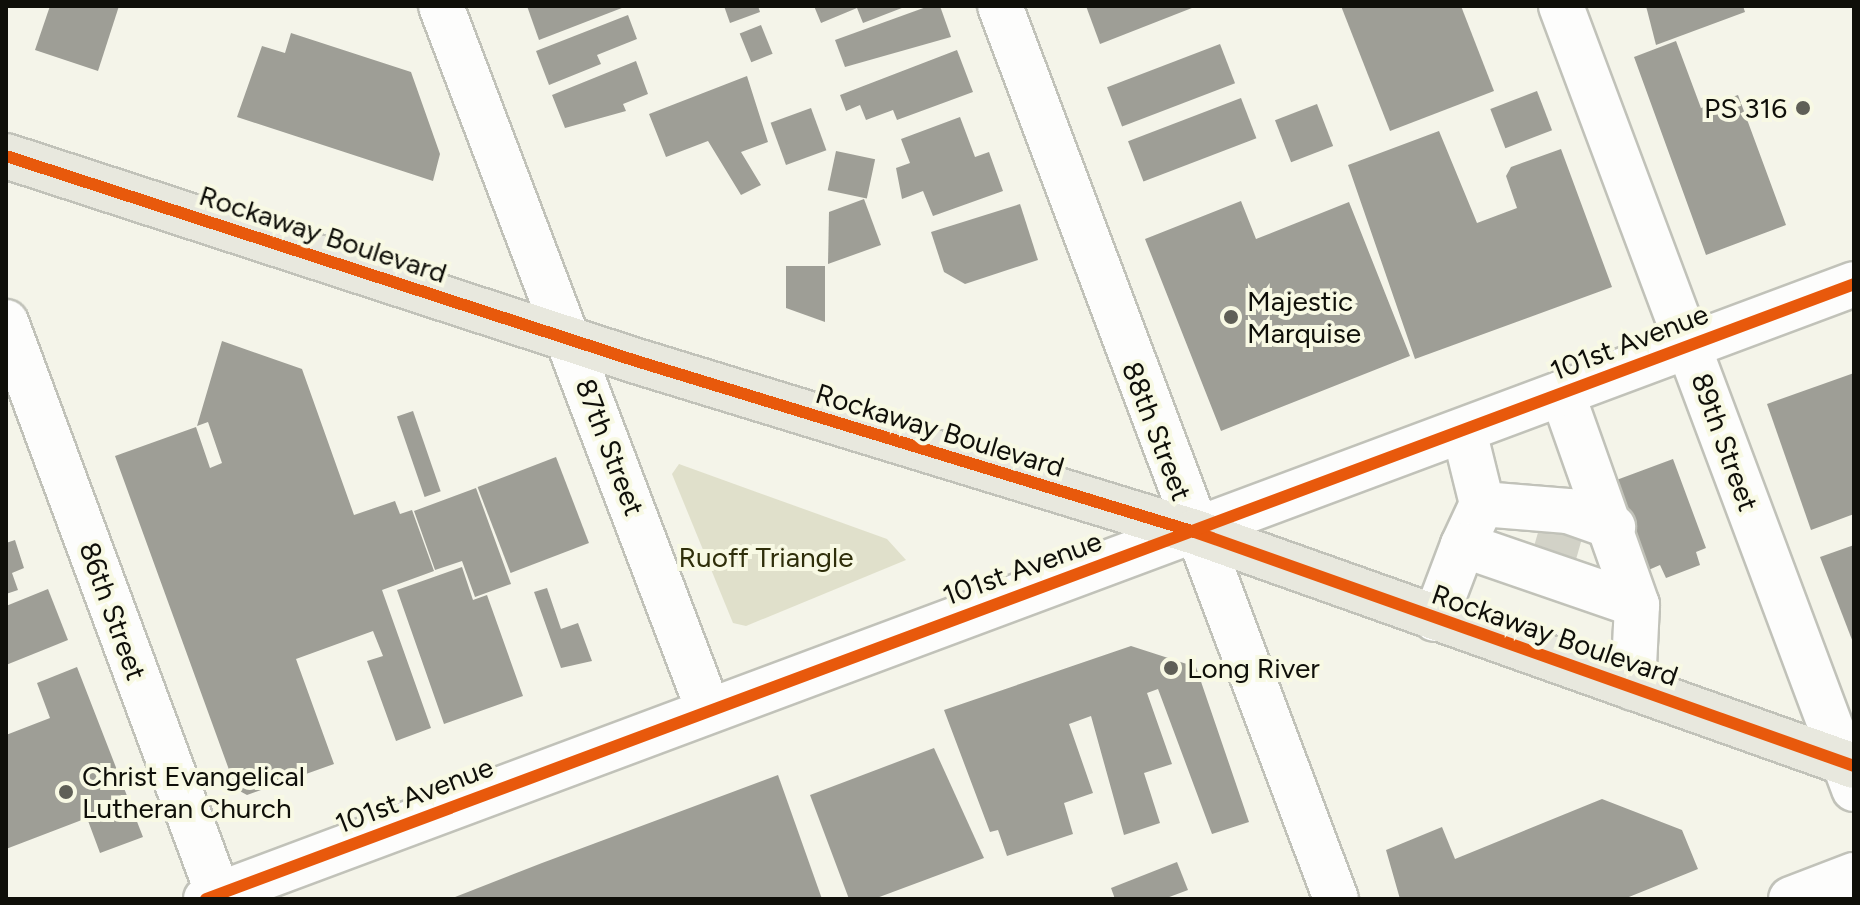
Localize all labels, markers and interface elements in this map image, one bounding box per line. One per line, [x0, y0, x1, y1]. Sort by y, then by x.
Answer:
place label: PS 316 [1704, 91, 1787, 125]
marker: PS 316 [1794, 99, 1812, 117]
street label: Rockaway Boulevard [195, 178, 451, 290]
place label: Majestic Marquise [1247, 284, 1361, 350]
street label: 101st Avenue [1545, 297, 1713, 387]
marker: Majestic Marquise [1222, 308, 1240, 326]
street label: 88th Street [1115, 357, 1199, 505]
street label: 89th Street [1684, 368, 1766, 516]
street label: 87th Street [569, 374, 651, 520]
street label: Rockaway Boulevard [812, 376, 1068, 484]
street label: 101st Avenue [938, 524, 1106, 612]
street label: 86th Street [72, 537, 154, 685]
park label: Ruoff Triangle [679, 540, 853, 574]
street label: Rockaway Boulevard [1428, 577, 1682, 693]
place label: Long River [1187, 651, 1320, 685]
marker: Long River [1162, 659, 1180, 677]
street label: 101st Avenue [330, 750, 498, 840]
place label: Christ Evangelical Lutheran Church [82, 759, 305, 825]
marker: Christ Evangelical Lutheran Church [57, 783, 75, 801]

